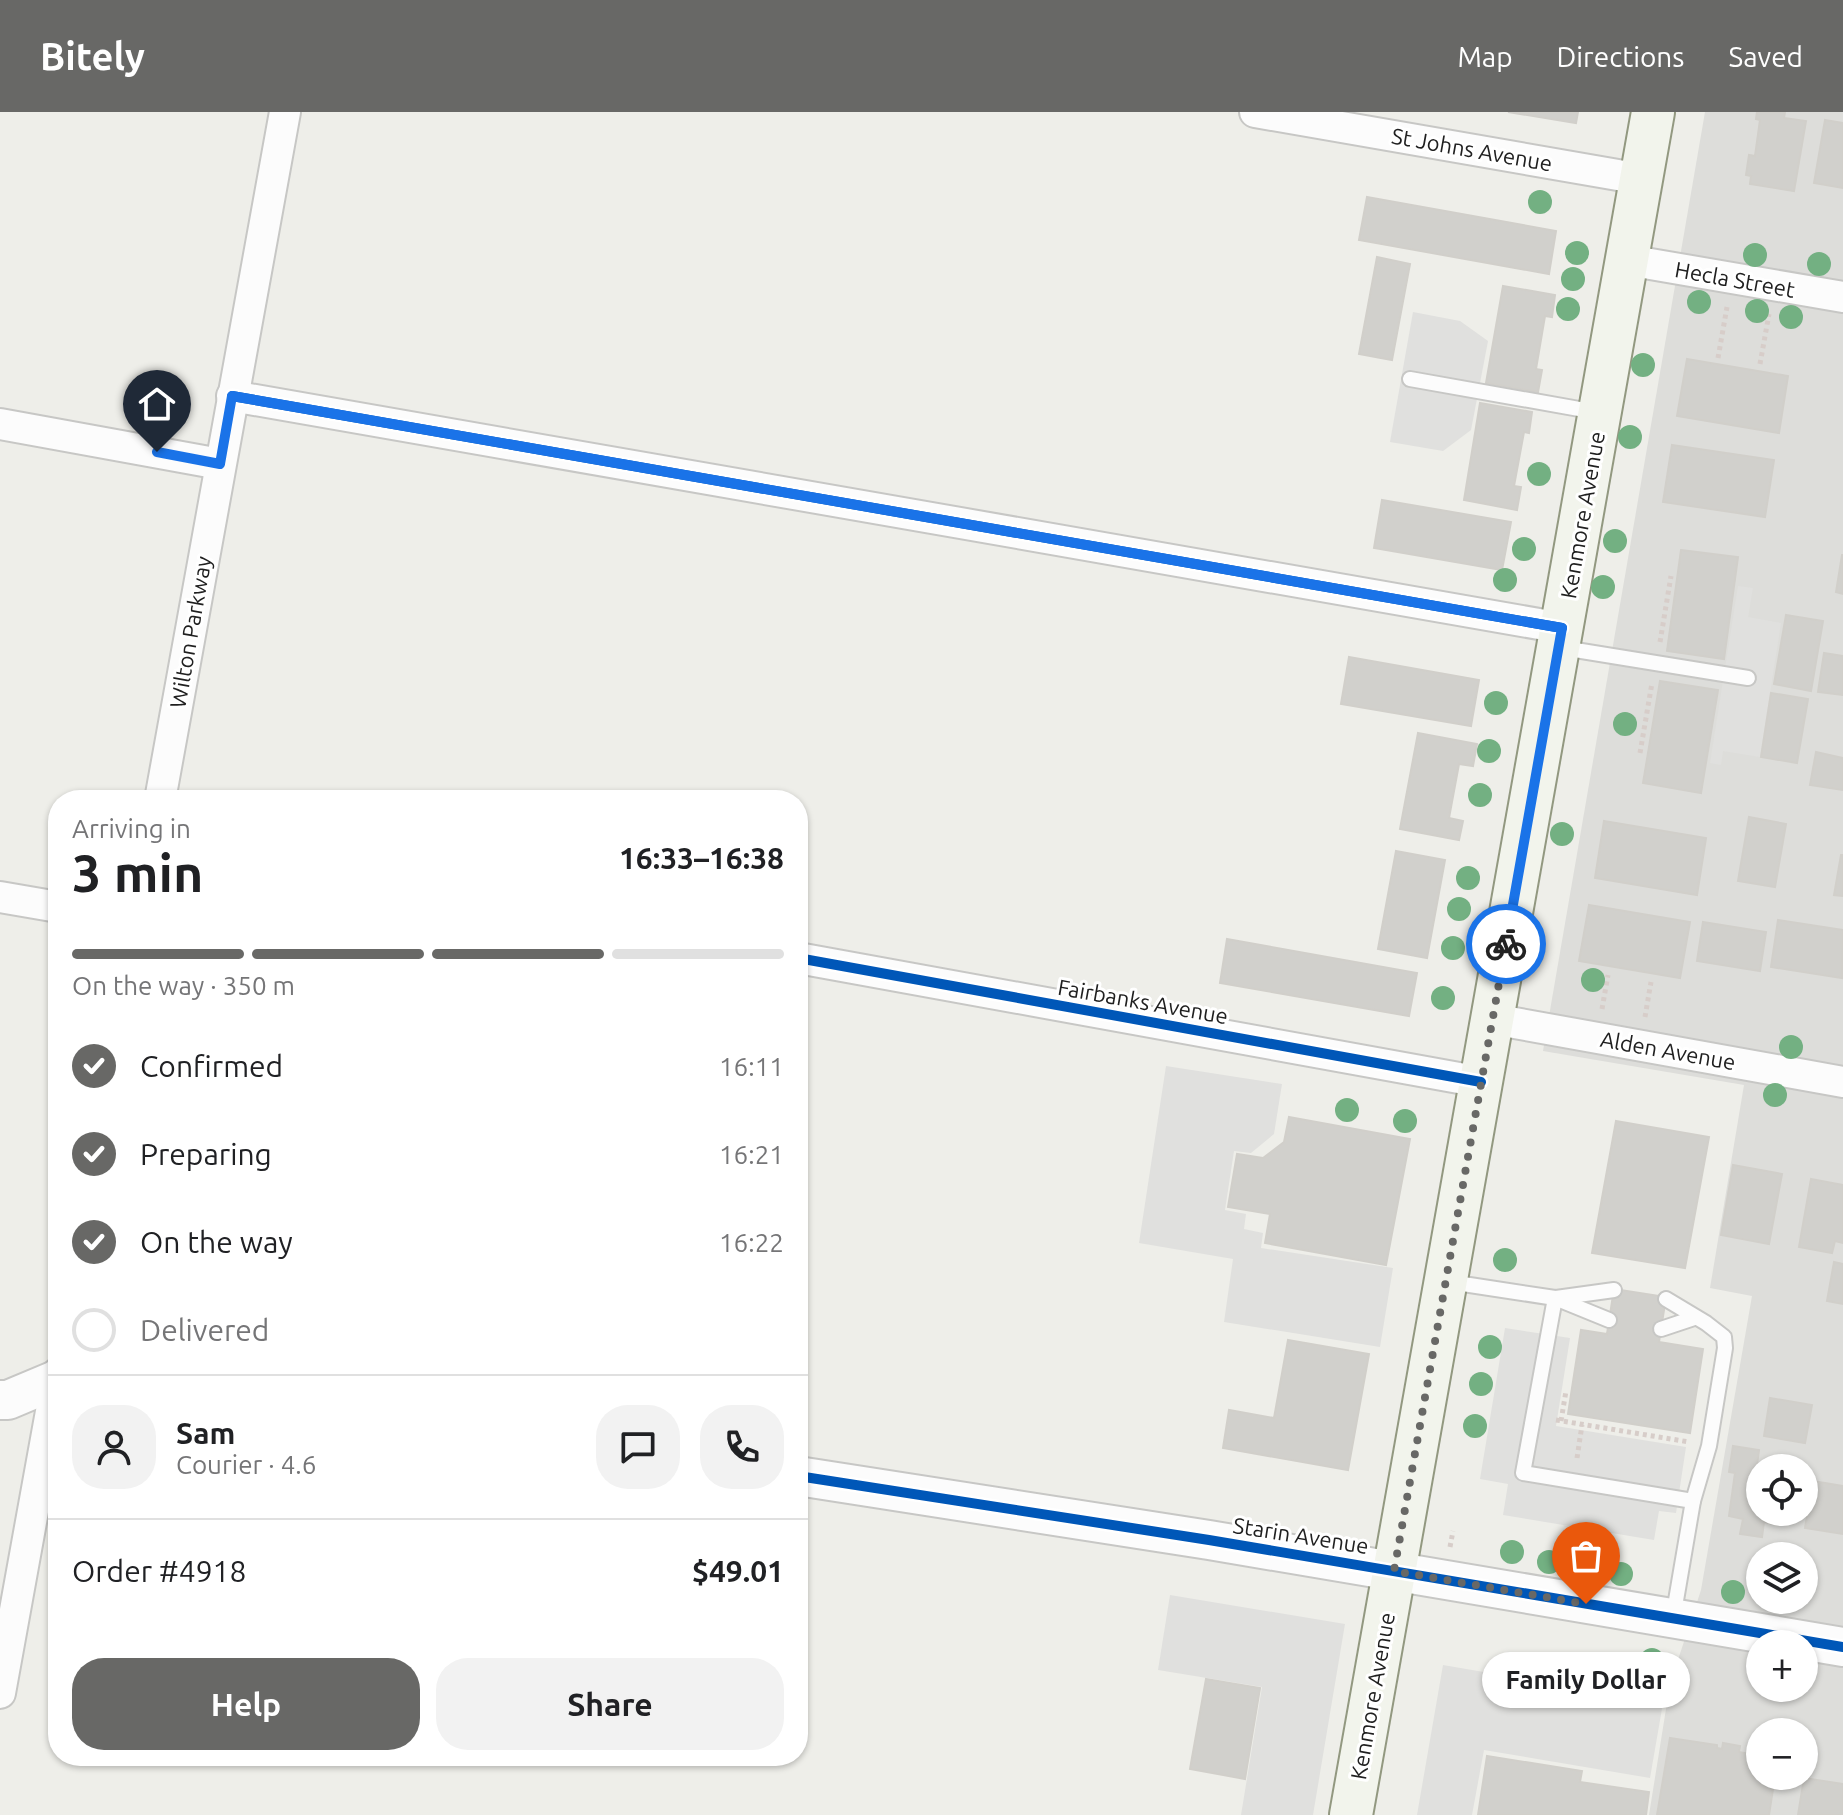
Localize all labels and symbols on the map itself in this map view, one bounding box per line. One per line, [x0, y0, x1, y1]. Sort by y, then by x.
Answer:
street label: St Johns Avenue [1390, 123, 1554, 175]
street label: Hecla Street [1673, 256, 1797, 302]
pin [123, 370, 191, 452]
street label: Kenmore Avenue [1555, 429, 1609, 601]
street label: Wilton Parkway [164, 554, 216, 710]
courier [1466, 904, 1546, 984]
street label: Fairbanks Avenue [1056, 974, 1230, 1028]
street label: Alden Avenue [1598, 1026, 1738, 1074]
street label: Starin Avenue [1231, 1512, 1371, 1558]
pin [1552, 1522, 1620, 1604]
street label: Kenmore Avenue [1345, 1610, 1399, 1782]
callout: Family Dollar [1482, 1652, 1690, 1708]

